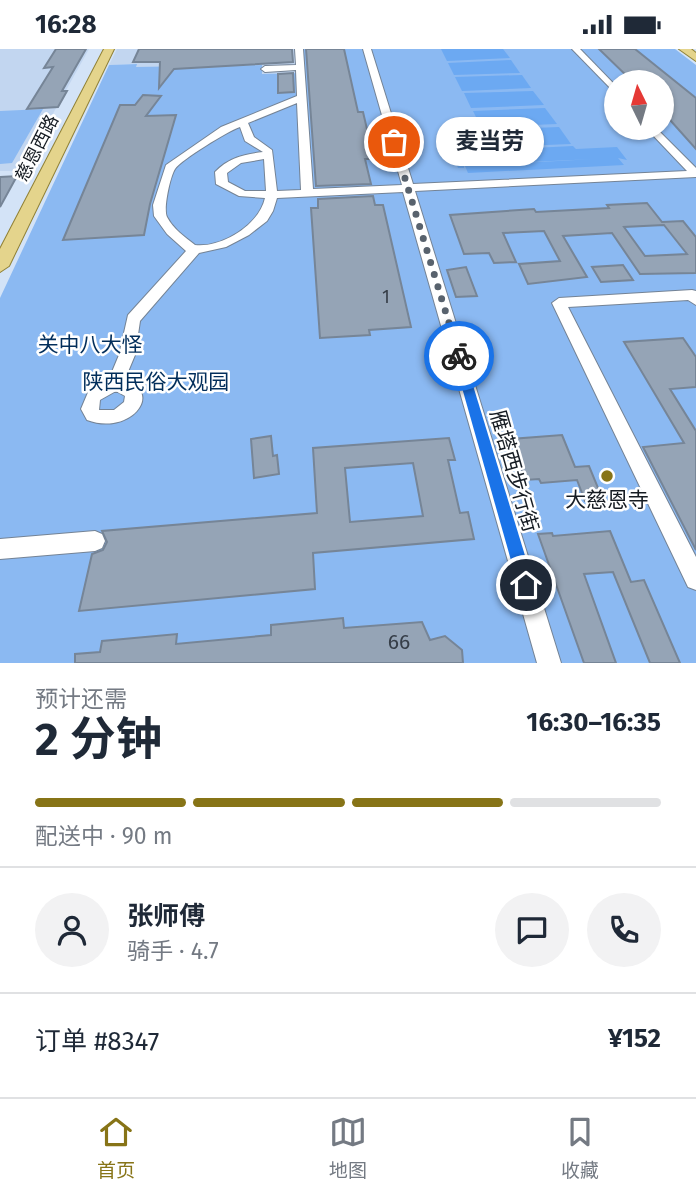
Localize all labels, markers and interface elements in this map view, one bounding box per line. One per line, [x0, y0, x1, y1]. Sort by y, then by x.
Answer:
text: 16:28 [35, 9, 97, 40]
north arrow [604, 70, 674, 140]
map controls [604, 70, 674, 140]
street label: 慈恩西路 [11, 111, 63, 185]
pin [364, 112, 424, 172]
callout: 麦当劳 [436, 117, 544, 167]
icon: bag [375, 123, 413, 161]
text: 麦当劳 [456, 127, 525, 155]
house number: 1 [382, 286, 390, 308]
courier [424, 321, 494, 391]
park label: 关中八大怪 [38, 332, 143, 358]
icon: bike [440, 337, 478, 375]
park label: 陕西民俗大观园 [83, 369, 230, 395]
street label: 雁塔西步行街 [484, 407, 544, 535]
marker: 大慈恩寺 [599, 468, 615, 484]
place label: 大慈恩寺 [565, 487, 649, 513]
pin [496, 555, 556, 615]
icon: home [507, 566, 545, 604]
house number: 66 [388, 629, 410, 655]
text: 预计还需 [35, 685, 127, 713]
text: 16:30–16:35 [526, 707, 661, 738]
text: 2 分钟 [35, 712, 162, 767]
text: 配送中 · 90 m [35, 822, 172, 850]
button: person [35, 893, 109, 967]
button: chat [495, 893, 569, 967]
button: phone [587, 893, 661, 967]
text: 张师傅 [127, 901, 205, 932]
text: 骑手 · 4.7 [127, 937, 219, 965]
text: ¥152 [608, 1023, 661, 1054]
text: 订单 #8347 [35, 1026, 159, 1057]
tab: 首页 [97, 1113, 135, 1182]
tab: 地图 [329, 1113, 367, 1182]
tab: 收藏 [561, 1113, 599, 1182]

